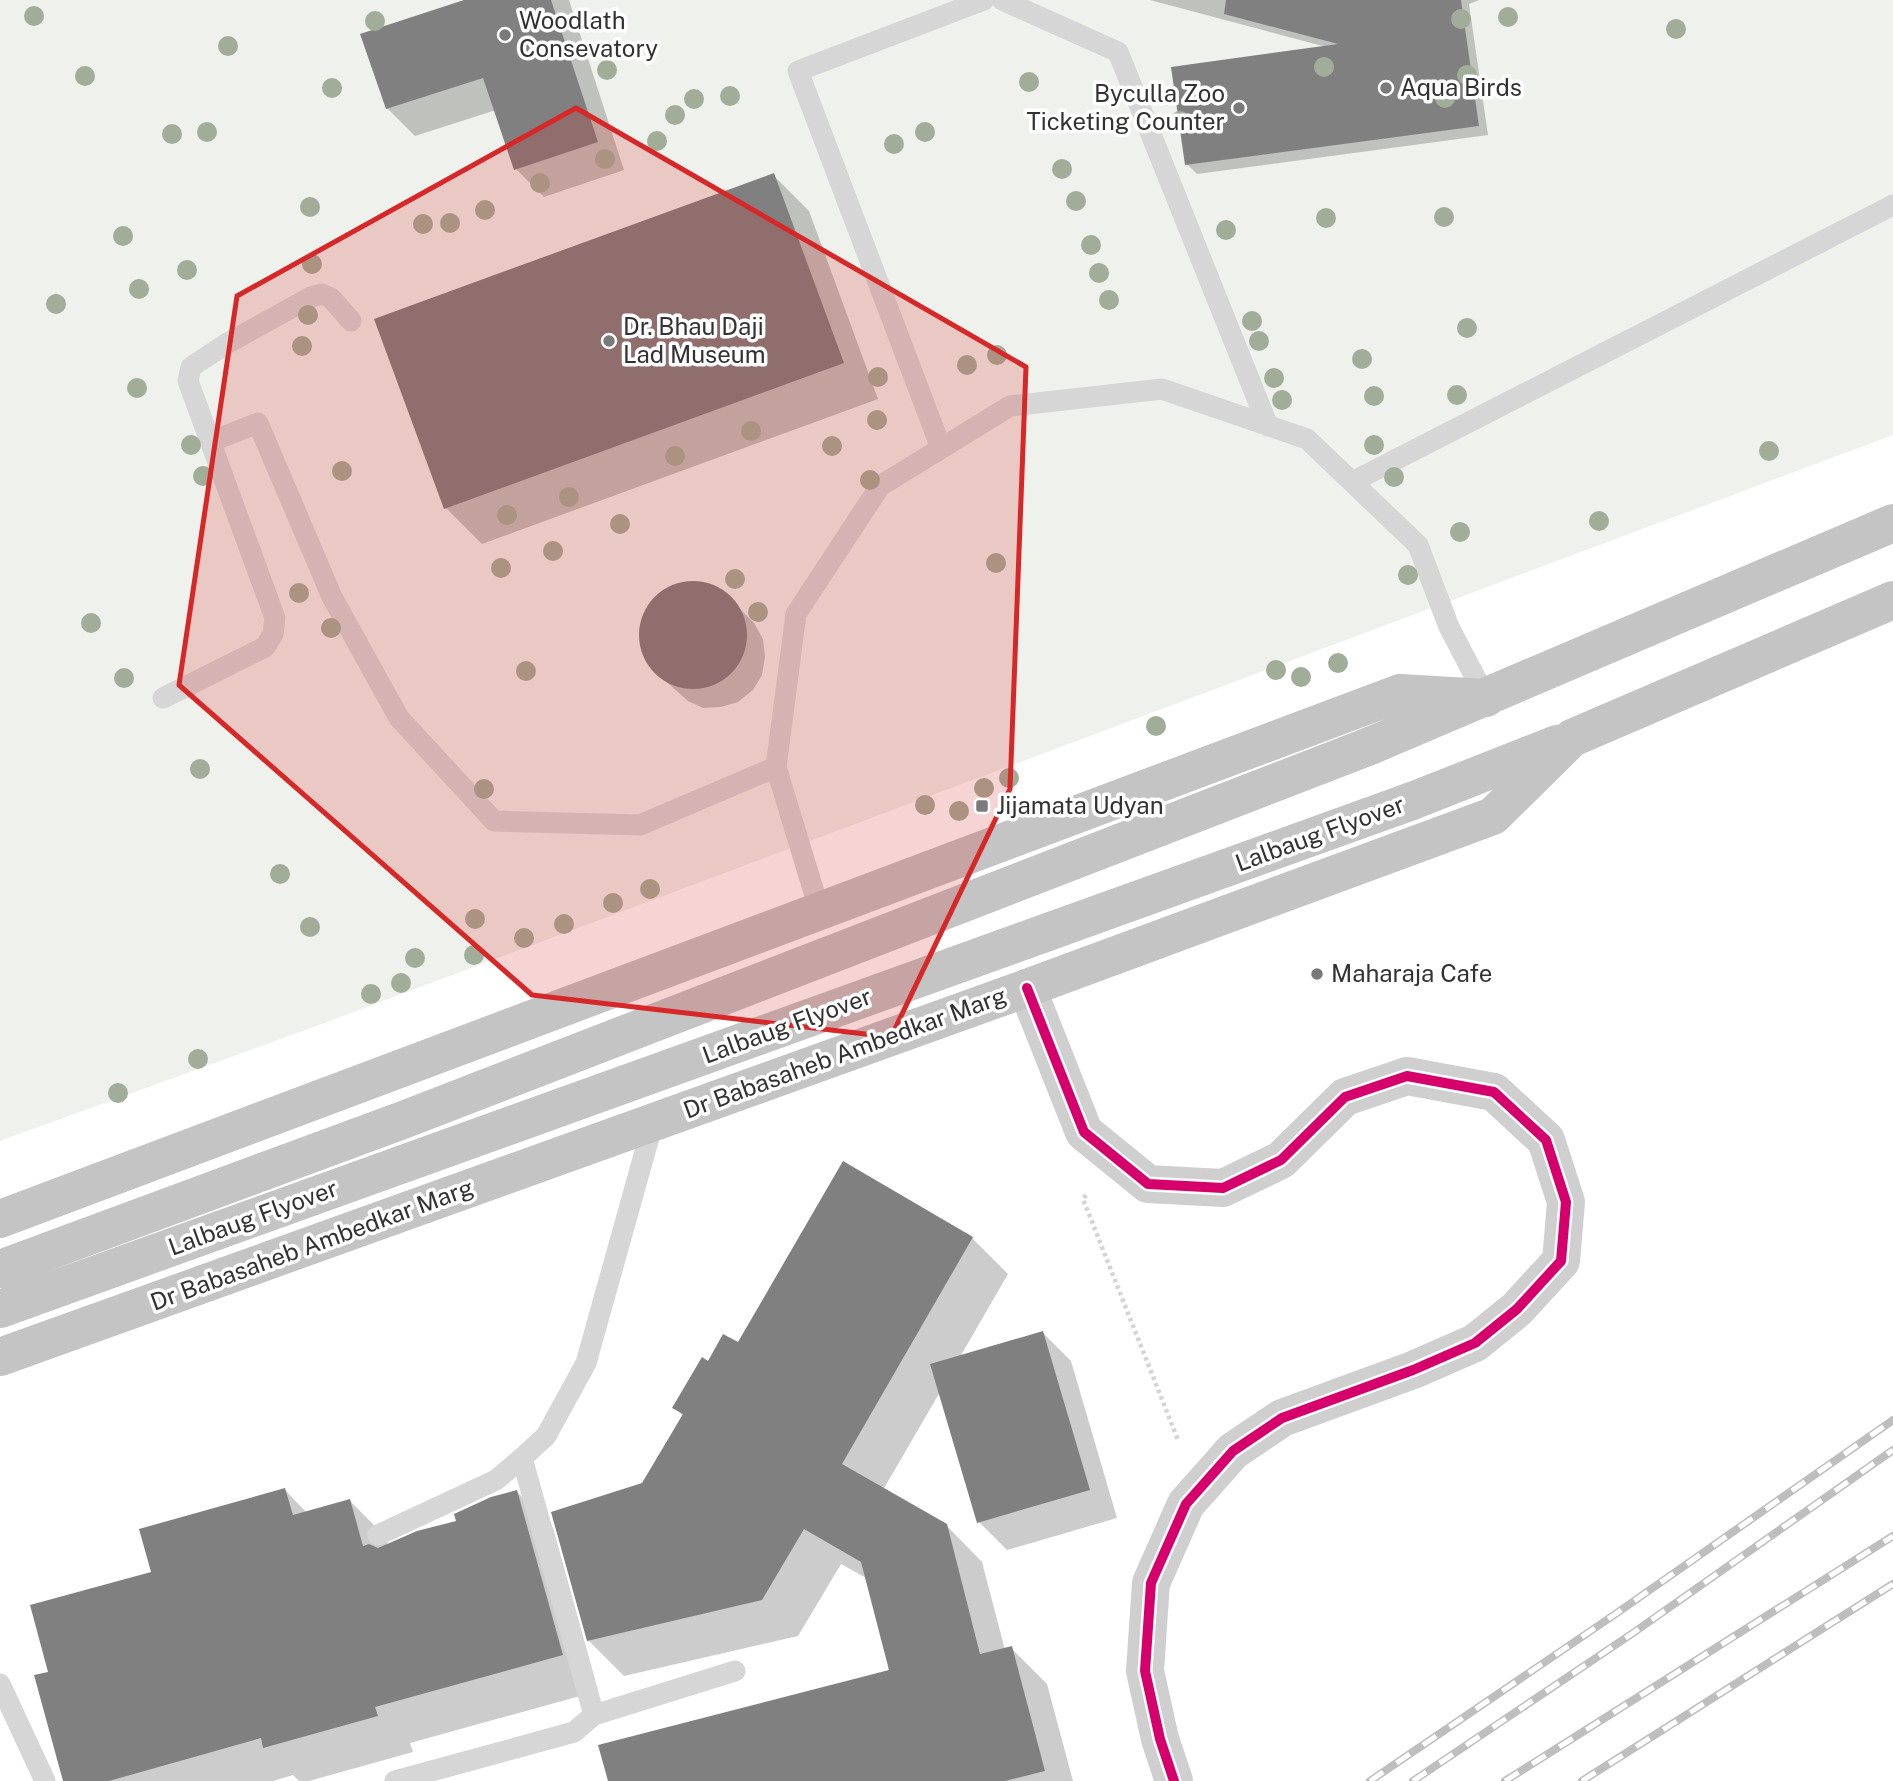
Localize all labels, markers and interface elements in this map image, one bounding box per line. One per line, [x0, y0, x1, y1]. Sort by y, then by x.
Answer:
place label: Woodlath Consevatory [519, 6, 658, 62]
marker: Woodlath Consevatory [497, 27, 513, 43]
place label: Aqua Birds [1400, 73, 1522, 101]
place label: Byculla Zoo Ticketing Counter [1026, 79, 1225, 135]
marker: Aqua Birds [1378, 80, 1394, 96]
marker: Byculla Zoo Ticketing Counter [1231, 100, 1247, 116]
place label: Dr. Bhau Daji Lad Museum [623, 312, 766, 368]
marker: Dr. Bhau Daji Lad Museum [601, 333, 617, 349]
street label: Lalbaug Flyover [1231, 789, 1408, 877]
place label: Jijamata Udyan [996, 791, 1163, 819]
marker: Jijamata Udyan [974, 798, 990, 814]
place label: Maharaja Cafe [1331, 959, 1492, 987]
marker: Maharaja Cafe [1309, 966, 1325, 982]
street label: Dr Babasaheb Ambedkar Marg [679, 980, 1010, 1124]
street label: Lalbaug Flyover [698, 981, 875, 1069]
street label: Dr Babasaheb Ambedkar Marg [146, 1172, 477, 1316]
street label: Lalbaug Flyover [164, 1173, 341, 1261]

